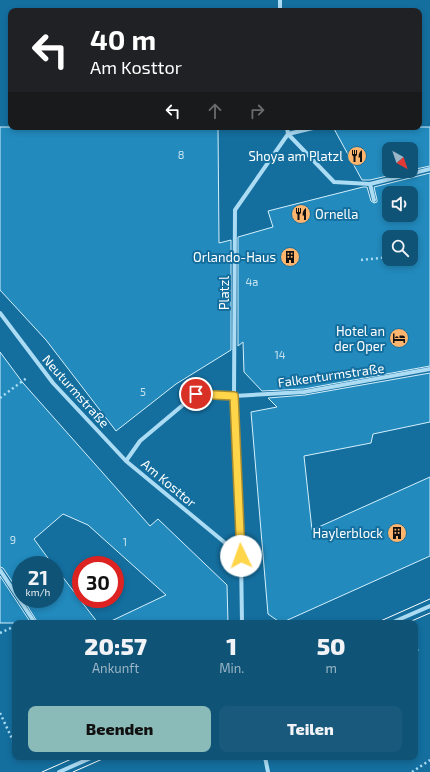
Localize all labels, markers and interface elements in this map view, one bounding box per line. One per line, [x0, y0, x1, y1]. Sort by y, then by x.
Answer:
text: 40 m [90, 22, 156, 56]
icon: left [24, 24, 76, 76]
text: Am Kosttor [90, 56, 182, 78]
icon: left [162, 100, 184, 122]
icon: ahead [204, 100, 226, 122]
icon: right [246, 100, 268, 122]
north arrow [382, 142, 418, 178]
map controls [382, 142, 418, 266]
restaurant icon: Shoya am Platzl [346, 145, 368, 167]
house number: 8 [178, 148, 184, 161]
place label: Shoya am Platzl [248, 148, 343, 164]
button: sound [382, 186, 418, 222]
restaurant icon: Ornella [290, 203, 312, 225]
place label: Ornella [315, 206, 358, 222]
button: search [382, 230, 418, 266]
building icon: Orlando-Haus [279, 246, 301, 268]
place label: Orlando-Haus [193, 249, 276, 265]
house number: 4a [246, 275, 258, 288]
street label: Platzl [216, 276, 232, 310]
place label: Hotel an der Oper [334, 323, 385, 354]
hotel icon: Hotel an der Oper [388, 327, 410, 349]
house number: 14 [274, 348, 286, 361]
street label: Neuturmstraße [39, 351, 113, 431]
street label: Falkenturmstraße [277, 360, 385, 390]
pin [179, 377, 213, 411]
icon: arrive [185, 383, 207, 405]
house number: 5 [140, 385, 146, 398]
street label: Am Kosttor [138, 456, 200, 510]
building icon: Haylerblock [386, 522, 408, 544]
place label: Haylerblock [313, 525, 383, 541]
house number: 9 [10, 533, 16, 546]
house number: 1 [123, 535, 127, 548]
position arrow [220, 535, 262, 577]
speed limit sign: 30 [72, 556, 124, 608]
text: 21 [28, 565, 48, 589]
text: km/h [26, 586, 50, 598]
text: 20:57 [84, 631, 147, 660]
text: 1 [226, 631, 237, 660]
text: 50 [317, 631, 346, 660]
text: Ankunft [92, 660, 139, 676]
text: Min. [219, 660, 244, 676]
text: m [325, 660, 337, 676]
button: Beenden [28, 706, 211, 752]
button: Teilen [219, 706, 402, 752]

